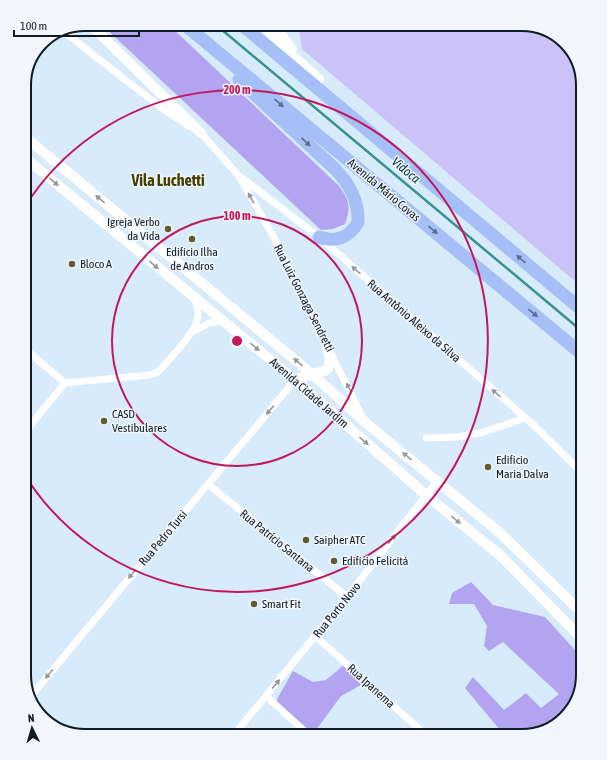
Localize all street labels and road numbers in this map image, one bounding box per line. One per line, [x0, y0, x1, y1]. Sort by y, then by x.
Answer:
street label: Avenida Mário Covas [345, 156, 423, 224]
street label: Rua Luiz Gonzaga Sendretti [271, 242, 337, 354]
street label: Rua Antônio Aleixo da Silva [365, 277, 463, 365]
street label: Avenida Cidade Jardim [267, 355, 351, 431]
street label: Rua Patrício Santana [237, 507, 317, 575]
street label: Rua Pedro Tursi [136, 508, 190, 568]
street label: Rua Porto Novo [310, 579, 364, 641]
street label: Rua Ipanema [344, 661, 398, 711]

